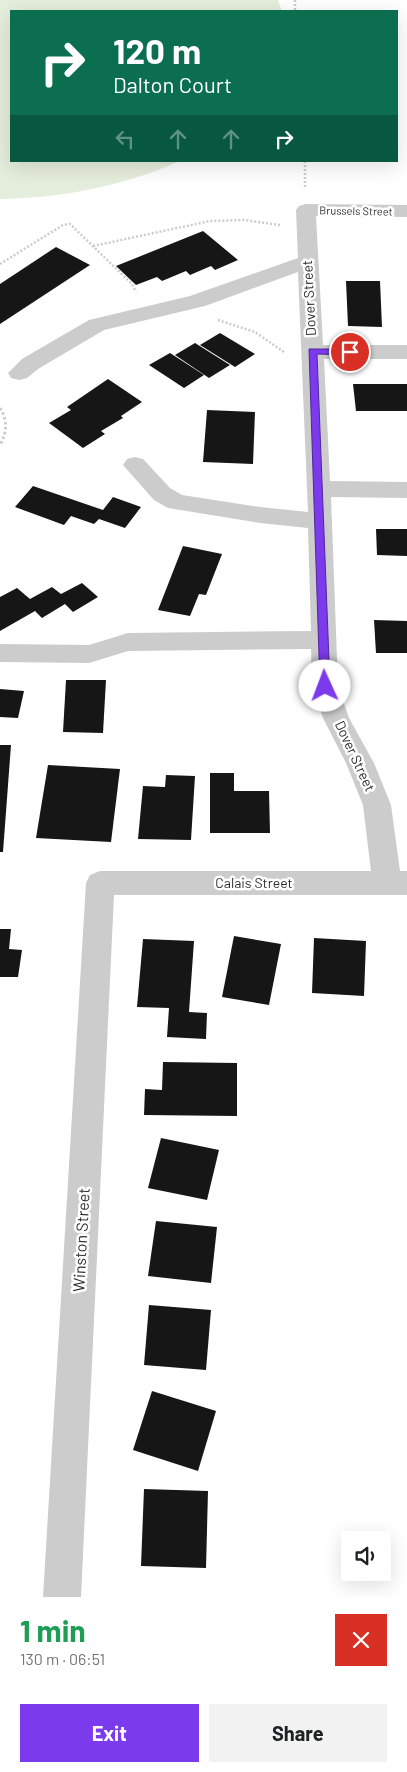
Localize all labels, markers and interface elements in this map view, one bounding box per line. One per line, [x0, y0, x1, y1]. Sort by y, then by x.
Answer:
text: 120 m [113, 29, 201, 71]
icon: right [30, 30, 95, 95]
text: Dalton Court [113, 71, 232, 97]
icon: left [111, 125, 139, 153]
icon: ahead [164, 125, 192, 153]
icon: ahead [217, 125, 245, 153]
icon: right [270, 125, 298, 153]
street label: Brussels Street [319, 203, 393, 218]
street label: Dover Street [298, 260, 319, 336]
pin [329, 331, 371, 373]
icon: arrive [336, 338, 364, 366]
position arrow [298, 659, 350, 711]
street label: Dover Street [332, 718, 379, 794]
street label: Calais Street [215, 874, 293, 891]
street label: Winston Street [68, 1187, 93, 1293]
map controls [341, 1531, 391, 1581]
button: sound [341, 1531, 391, 1581]
text: 1 min [20, 1612, 86, 1648]
button: close [335, 1614, 387, 1666]
text: 130 m · 06:51 [20, 1649, 105, 1668]
button: Exit [20, 1704, 199, 1762]
button: Share [209, 1704, 387, 1762]

